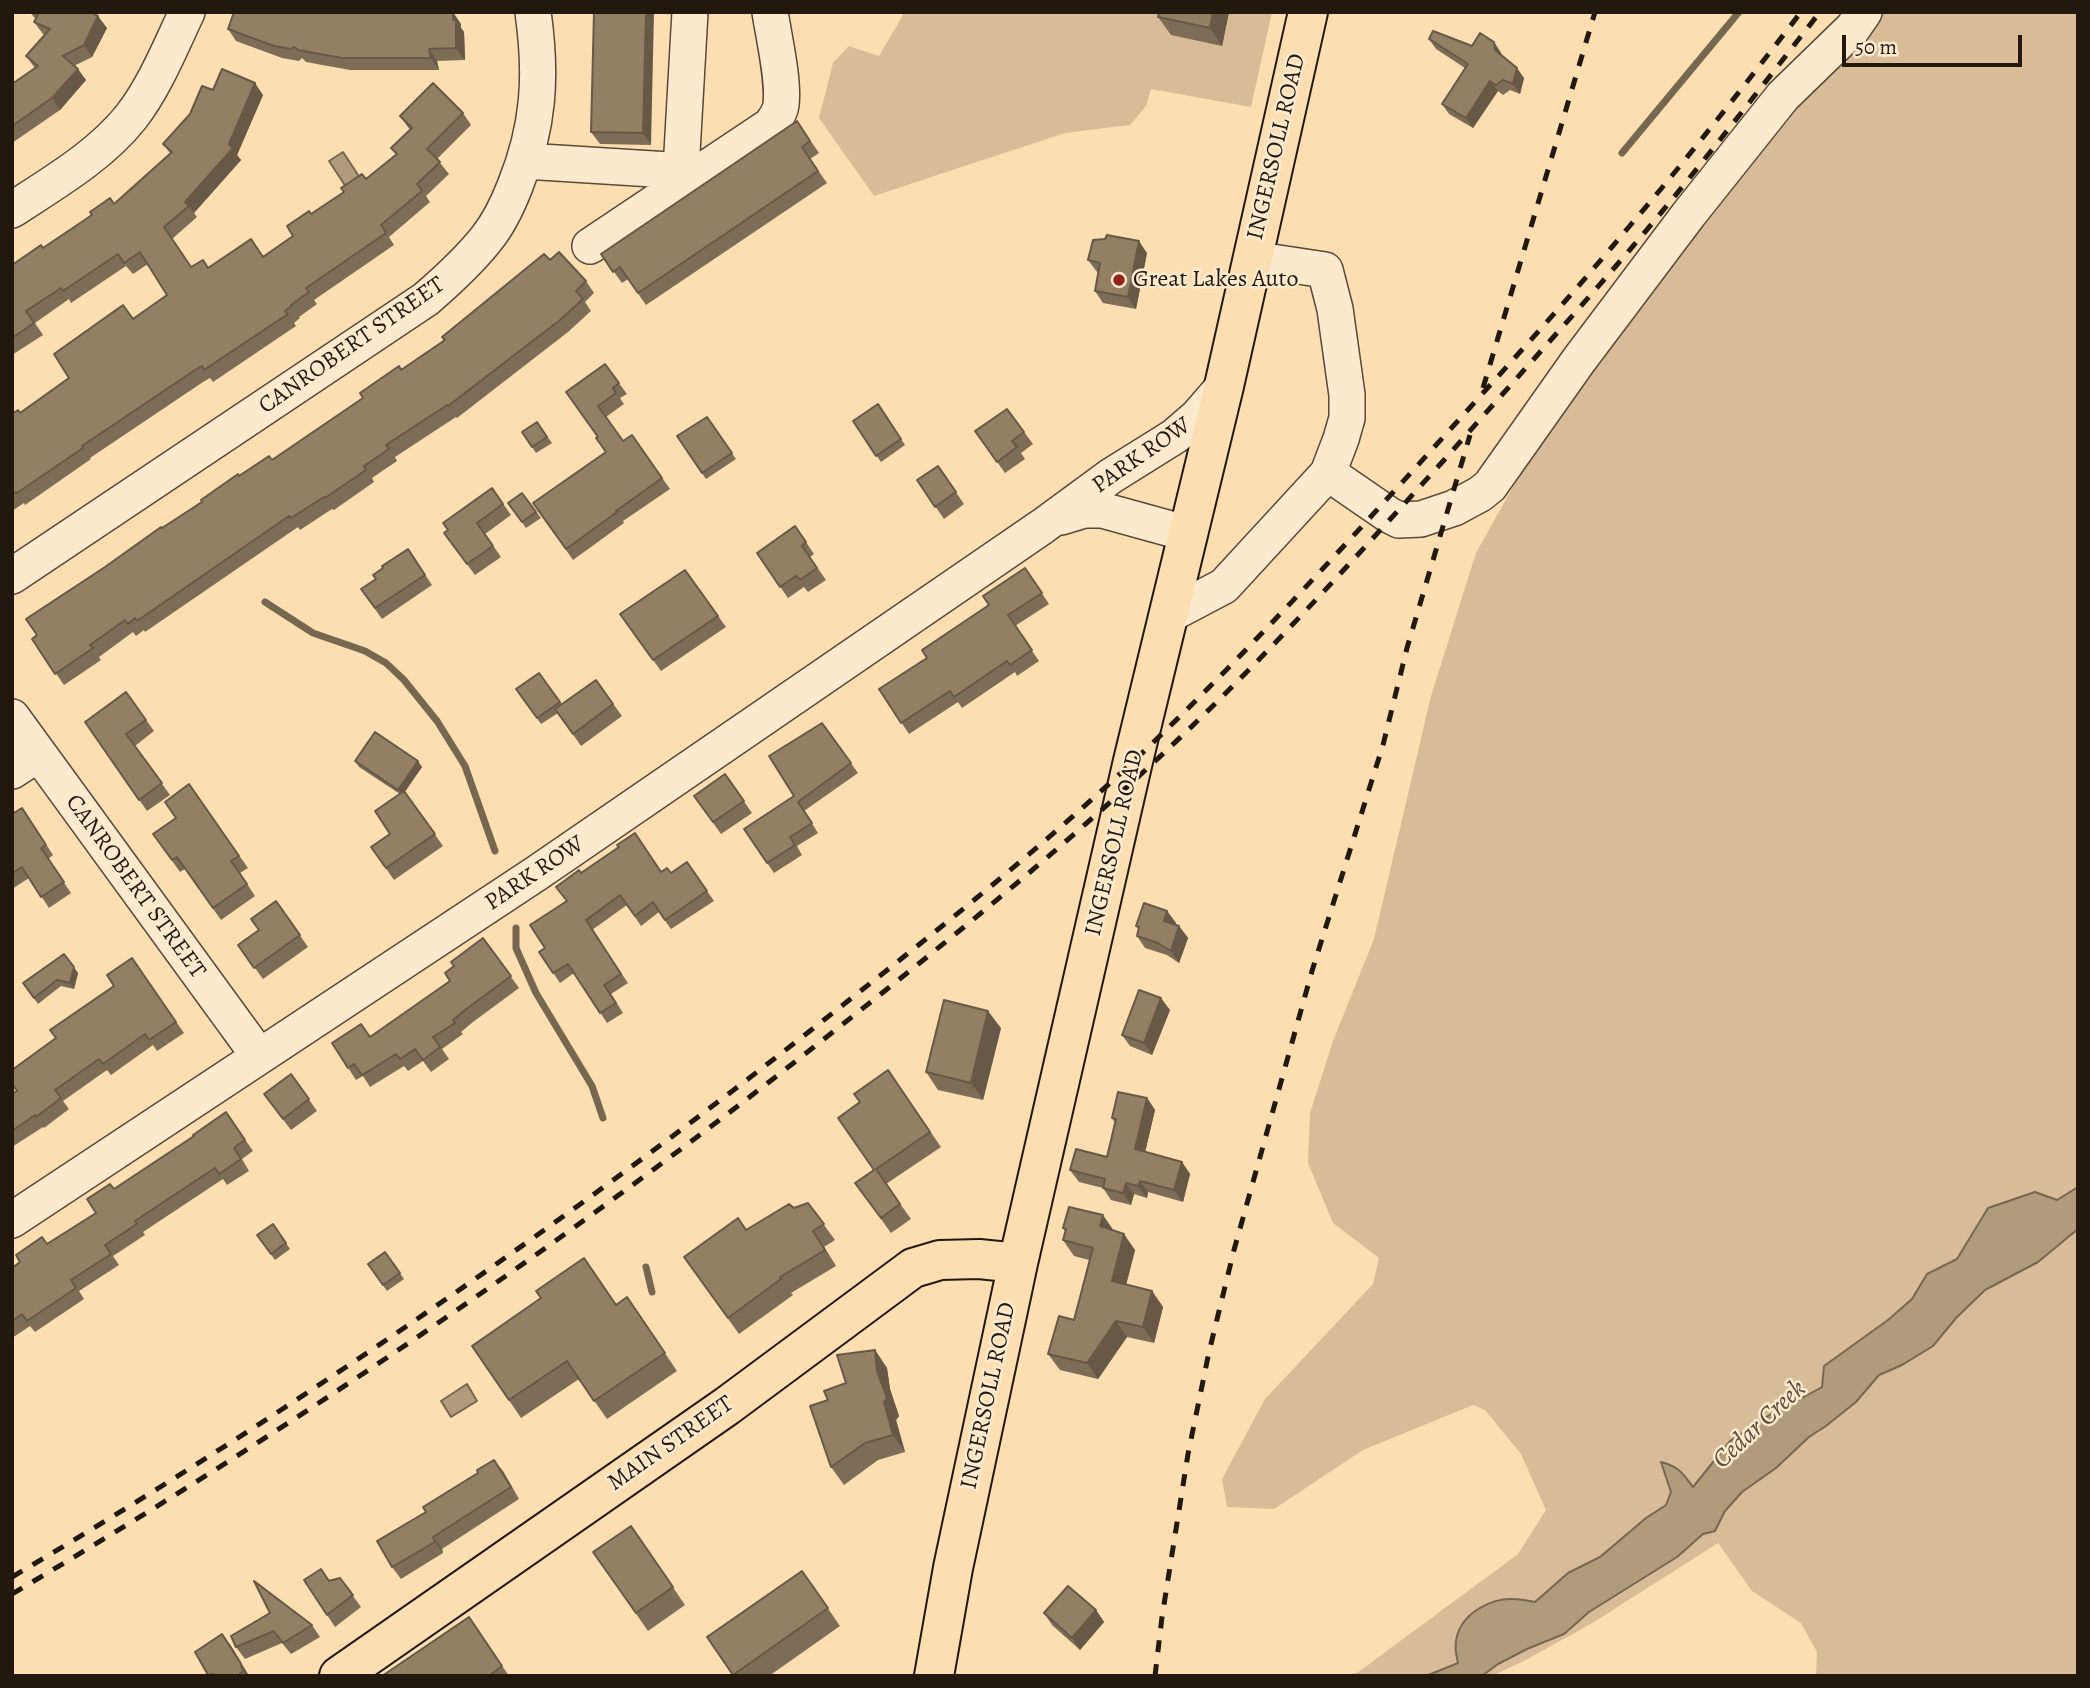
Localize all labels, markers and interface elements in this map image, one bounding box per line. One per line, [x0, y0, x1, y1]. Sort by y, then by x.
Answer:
scale bar [1845, 21, 2025, 65]
text: 50 m [1855, 33, 1897, 61]
street label: INGERSOLL ROAD [1242, 51, 1312, 243]
place label: Great Lakes Auto [1133, 266, 1298, 294]
street label: CANROBERT STREET [254, 271, 450, 421]
marker: Great Lakes Auto [1111, 272, 1127, 288]
street label: PARK ROW [1087, 412, 1197, 500]
street label: INGERSOLL ROAD [1080, 747, 1150, 939]
street label: CANROBERT STREET [59, 789, 211, 985]
street label: PARK ROW [480, 830, 590, 918]
street label: INGERSOLL ROAD [955, 1300, 1023, 1492]
water label: Cedar Creek [1707, 1374, 1813, 1476]
street label: MAIN STREET [603, 1390, 739, 1498]

